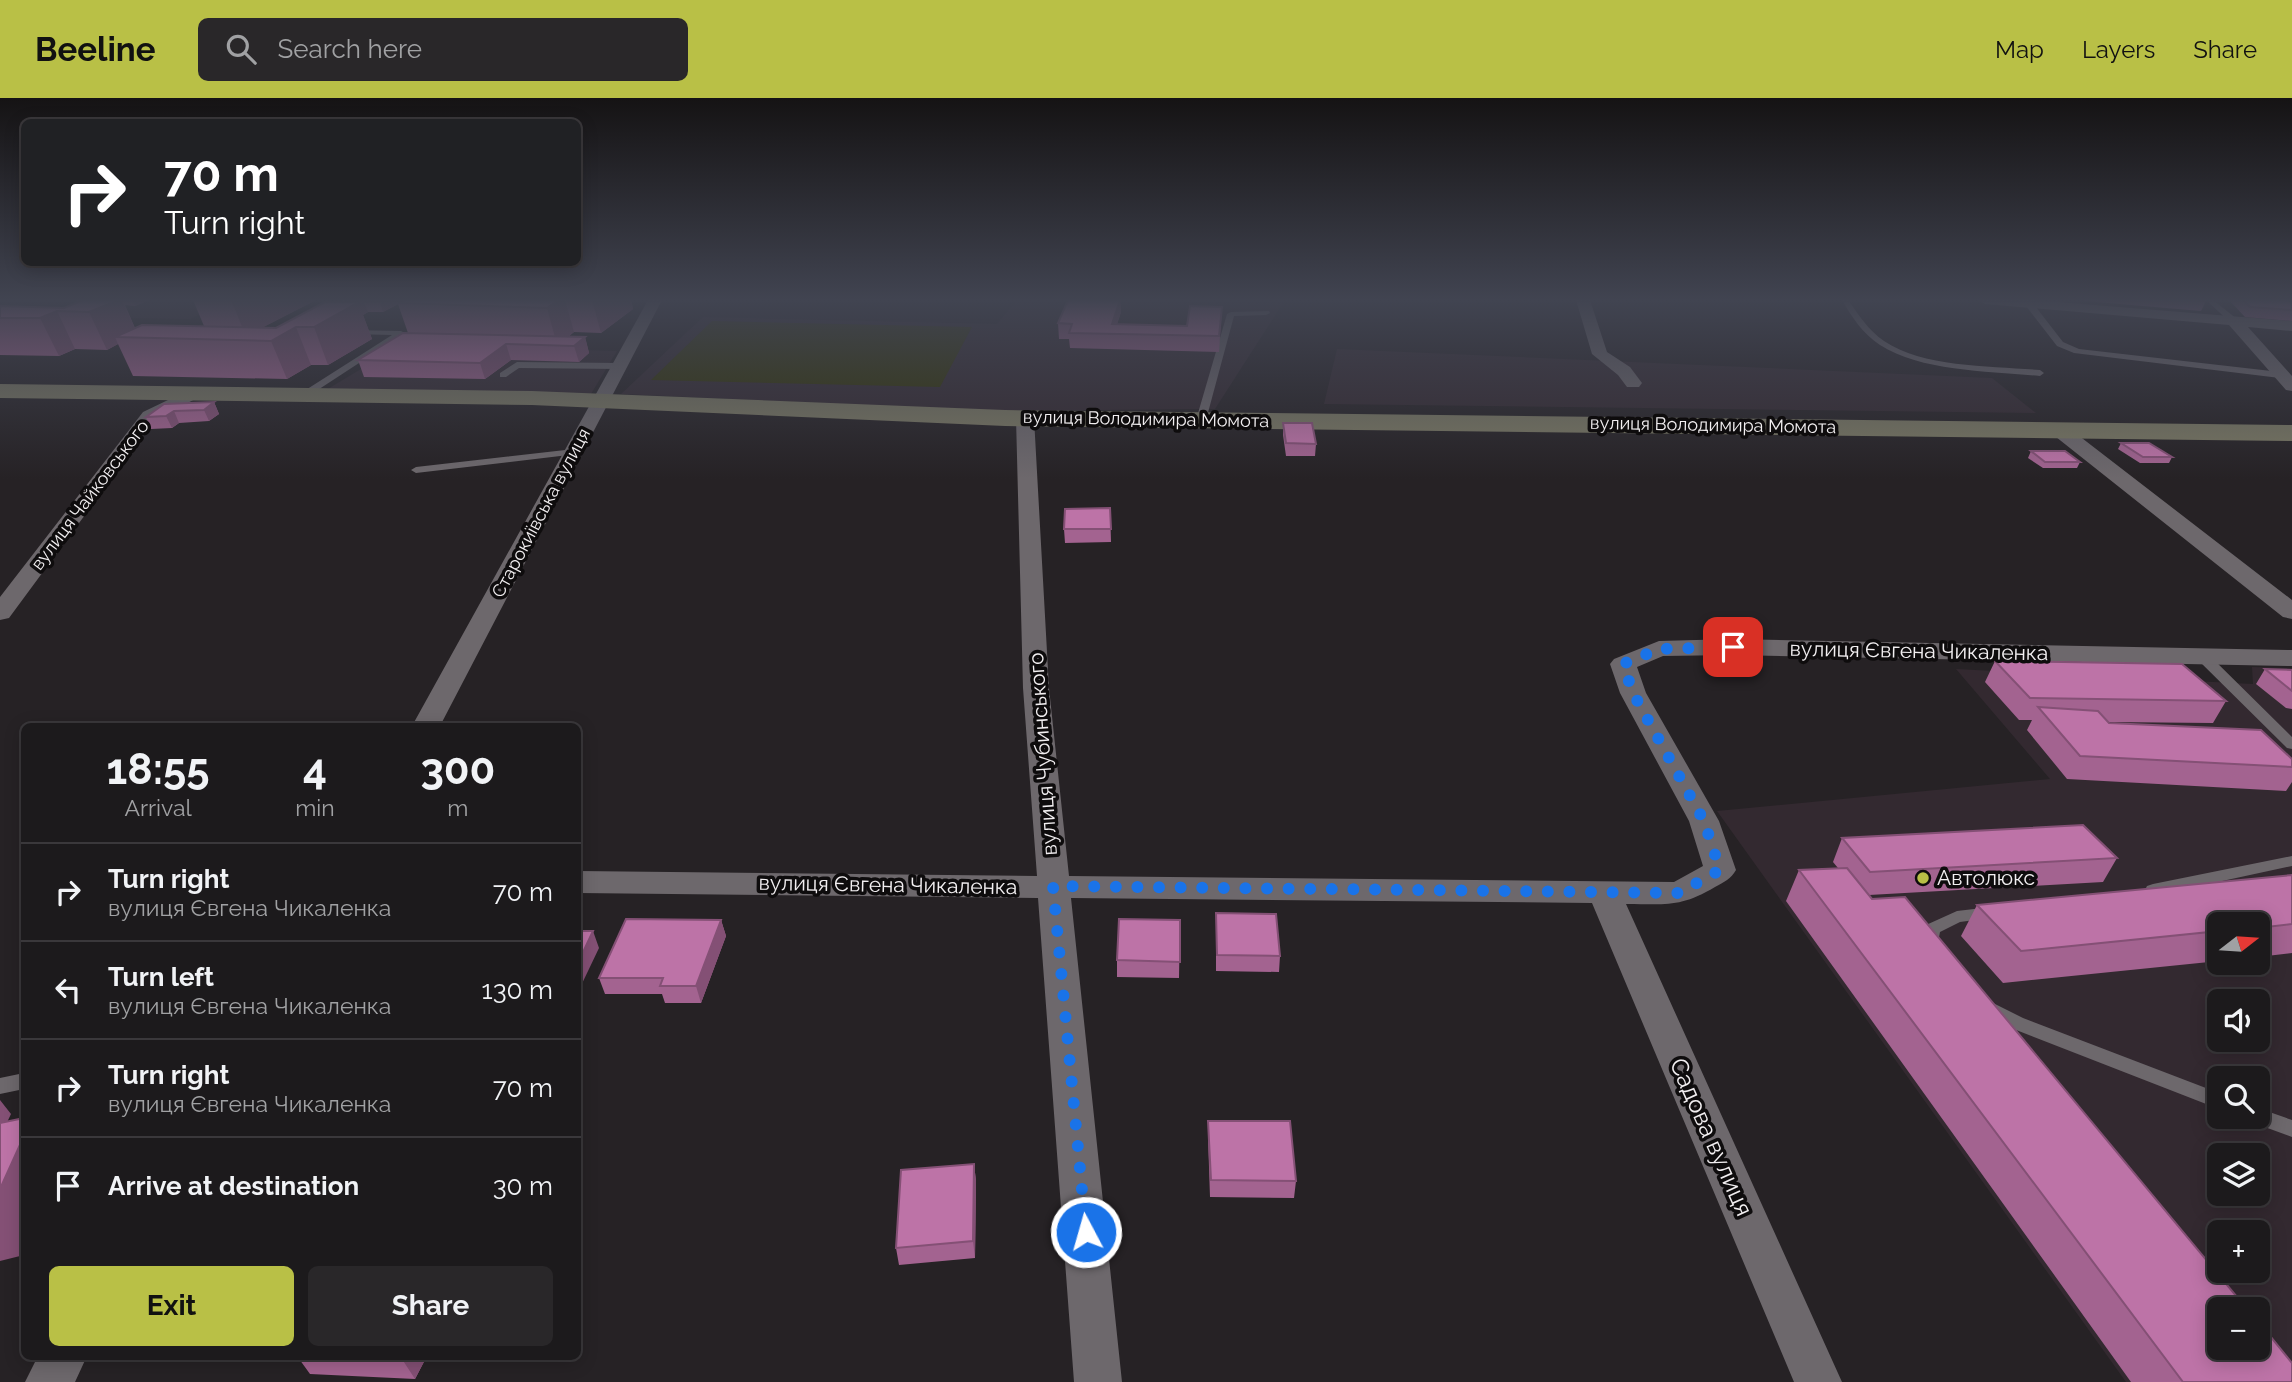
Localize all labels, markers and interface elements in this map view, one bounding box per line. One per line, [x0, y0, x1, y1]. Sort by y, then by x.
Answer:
search box [198, 18, 688, 81]
text: Beeline [35, 30, 156, 69]
icon: search [222, 30, 260, 68]
text: Search here [278, 34, 422, 64]
text: Map [1995, 35, 2044, 64]
text: Layers [2082, 35, 2155, 64]
text: Share [2193, 35, 2257, 64]
text: 70 m [164, 145, 279, 202]
icon: right [49, 147, 140, 238]
text: Turn right [164, 204, 305, 241]
street label: вулиця Володимира Момота [1023, 406, 1269, 431]
street label: вулиця Володимира Момота [1590, 412, 1836, 437]
street label: вулиця Чайковського [26, 415, 153, 574]
street label: Старокиївська вулиця [487, 425, 594, 601]
pin [1703, 617, 1763, 677]
icon: arrive [1714, 628, 1752, 666]
street label: вулиця Євгена Чикаленка [1789, 636, 2049, 665]
street label: вулиця Чубинського [1023, 652, 1062, 856]
text: 18:55 [107, 745, 210, 794]
text: 4 [303, 745, 327, 794]
text: 300 [420, 745, 495, 794]
text: Arrival [124, 794, 192, 821]
text: min [295, 794, 335, 821]
text: m [447, 794, 468, 821]
text: Turn right [108, 864, 229, 894]
place label: Автолюкс [1937, 865, 2035, 890]
street label: вулиця Євгена Чикаленка [758, 870, 1018, 899]
marker: Автолюкс [1915, 870, 1931, 886]
icon: right [49, 873, 87, 911]
text: 70 m [493, 877, 553, 907]
text: вулиця Євгена Чикаленка [108, 894, 391, 921]
north arrow [2207, 912, 2270, 975]
map controls [2207, 912, 2270, 1360]
text: Turn left [108, 962, 214, 992]
icon: left [49, 971, 87, 1009]
text: 130 m [482, 975, 553, 1005]
button: sound [2207, 989, 2270, 1052]
text: вулиця Євгена Чикаленка [108, 992, 391, 1019]
street label: Садова вулиця [1664, 1053, 1759, 1220]
text: Turn right [108, 1060, 229, 1090]
button: search [2207, 1066, 2270, 1129]
icon: right [49, 1069, 87, 1107]
text: 70 m [493, 1073, 553, 1103]
text: вулиця Євгена Чикаленка [108, 1090, 391, 1117]
button: layers [2207, 1143, 2270, 1206]
icon: arrive [49, 1167, 87, 1205]
text: Arrive at destination [108, 1171, 359, 1201]
text: 30 m [493, 1171, 553, 1201]
position arrow [1049, 1195, 1123, 1269]
button: + [2207, 1220, 2270, 1283]
button: Exit [49, 1266, 294, 1346]
button: Share [308, 1266, 553, 1346]
button: − [2207, 1297, 2270, 1360]

